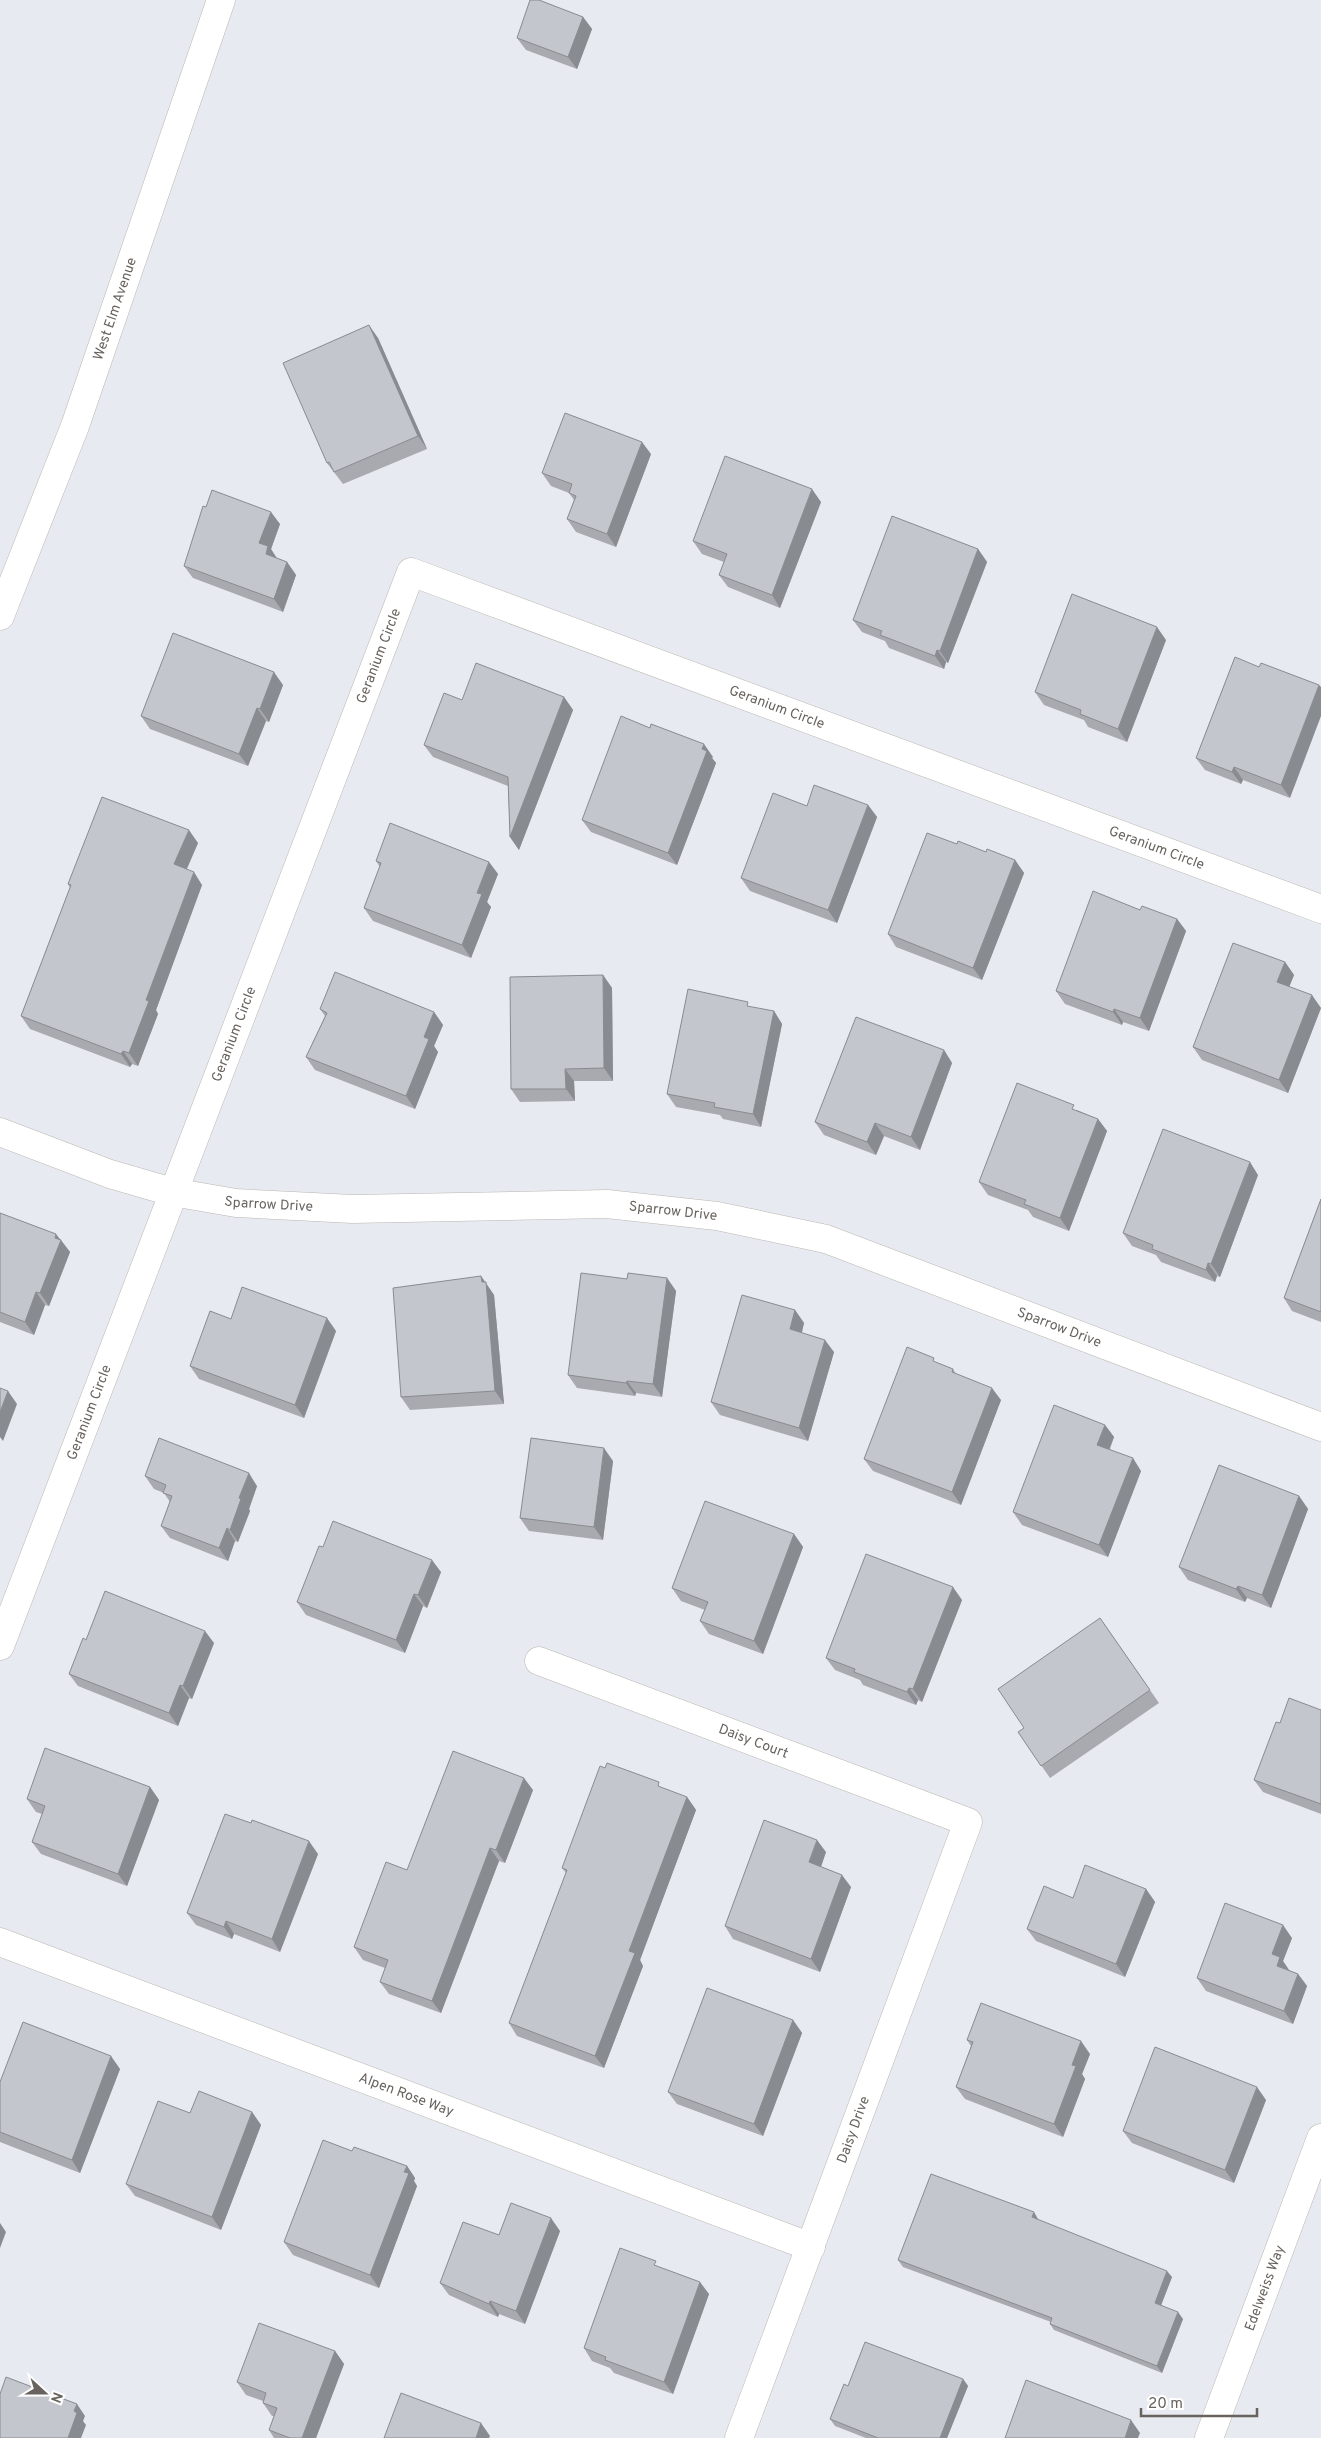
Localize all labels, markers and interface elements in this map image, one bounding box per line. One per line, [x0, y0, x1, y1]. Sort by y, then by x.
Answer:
street label: West Elm Avenue [90, 255, 141, 363]
street label: Geranium Circle [353, 606, 405, 706]
street label: Geranium Circle [727, 682, 827, 733]
street label: Geranium Circle [1106, 823, 1207, 874]
street label: Geranium Circle [208, 984, 260, 1084]
street label: Sparrow Drive [223, 1193, 313, 1215]
street label: Sparrow Drive [628, 1198, 718, 1224]
street label: Sparrow Drive [1015, 1304, 1104, 1351]
street label: Geranium Circle [63, 1363, 115, 1463]
street label: Daisy Court [716, 1721, 791, 1762]
street label: Alpen Rose Way [356, 2069, 456, 2120]
street label: Daisy Drive [834, 2094, 874, 2166]
street label: Edelweiss Way [1241, 2243, 1289, 2333]
north arrow [20, 2368, 70, 2418]
scale bar [1141, 2386, 1257, 2418]
text: N [46, 2389, 65, 2405]
text: 20 m [1148, 2395, 1183, 2414]

